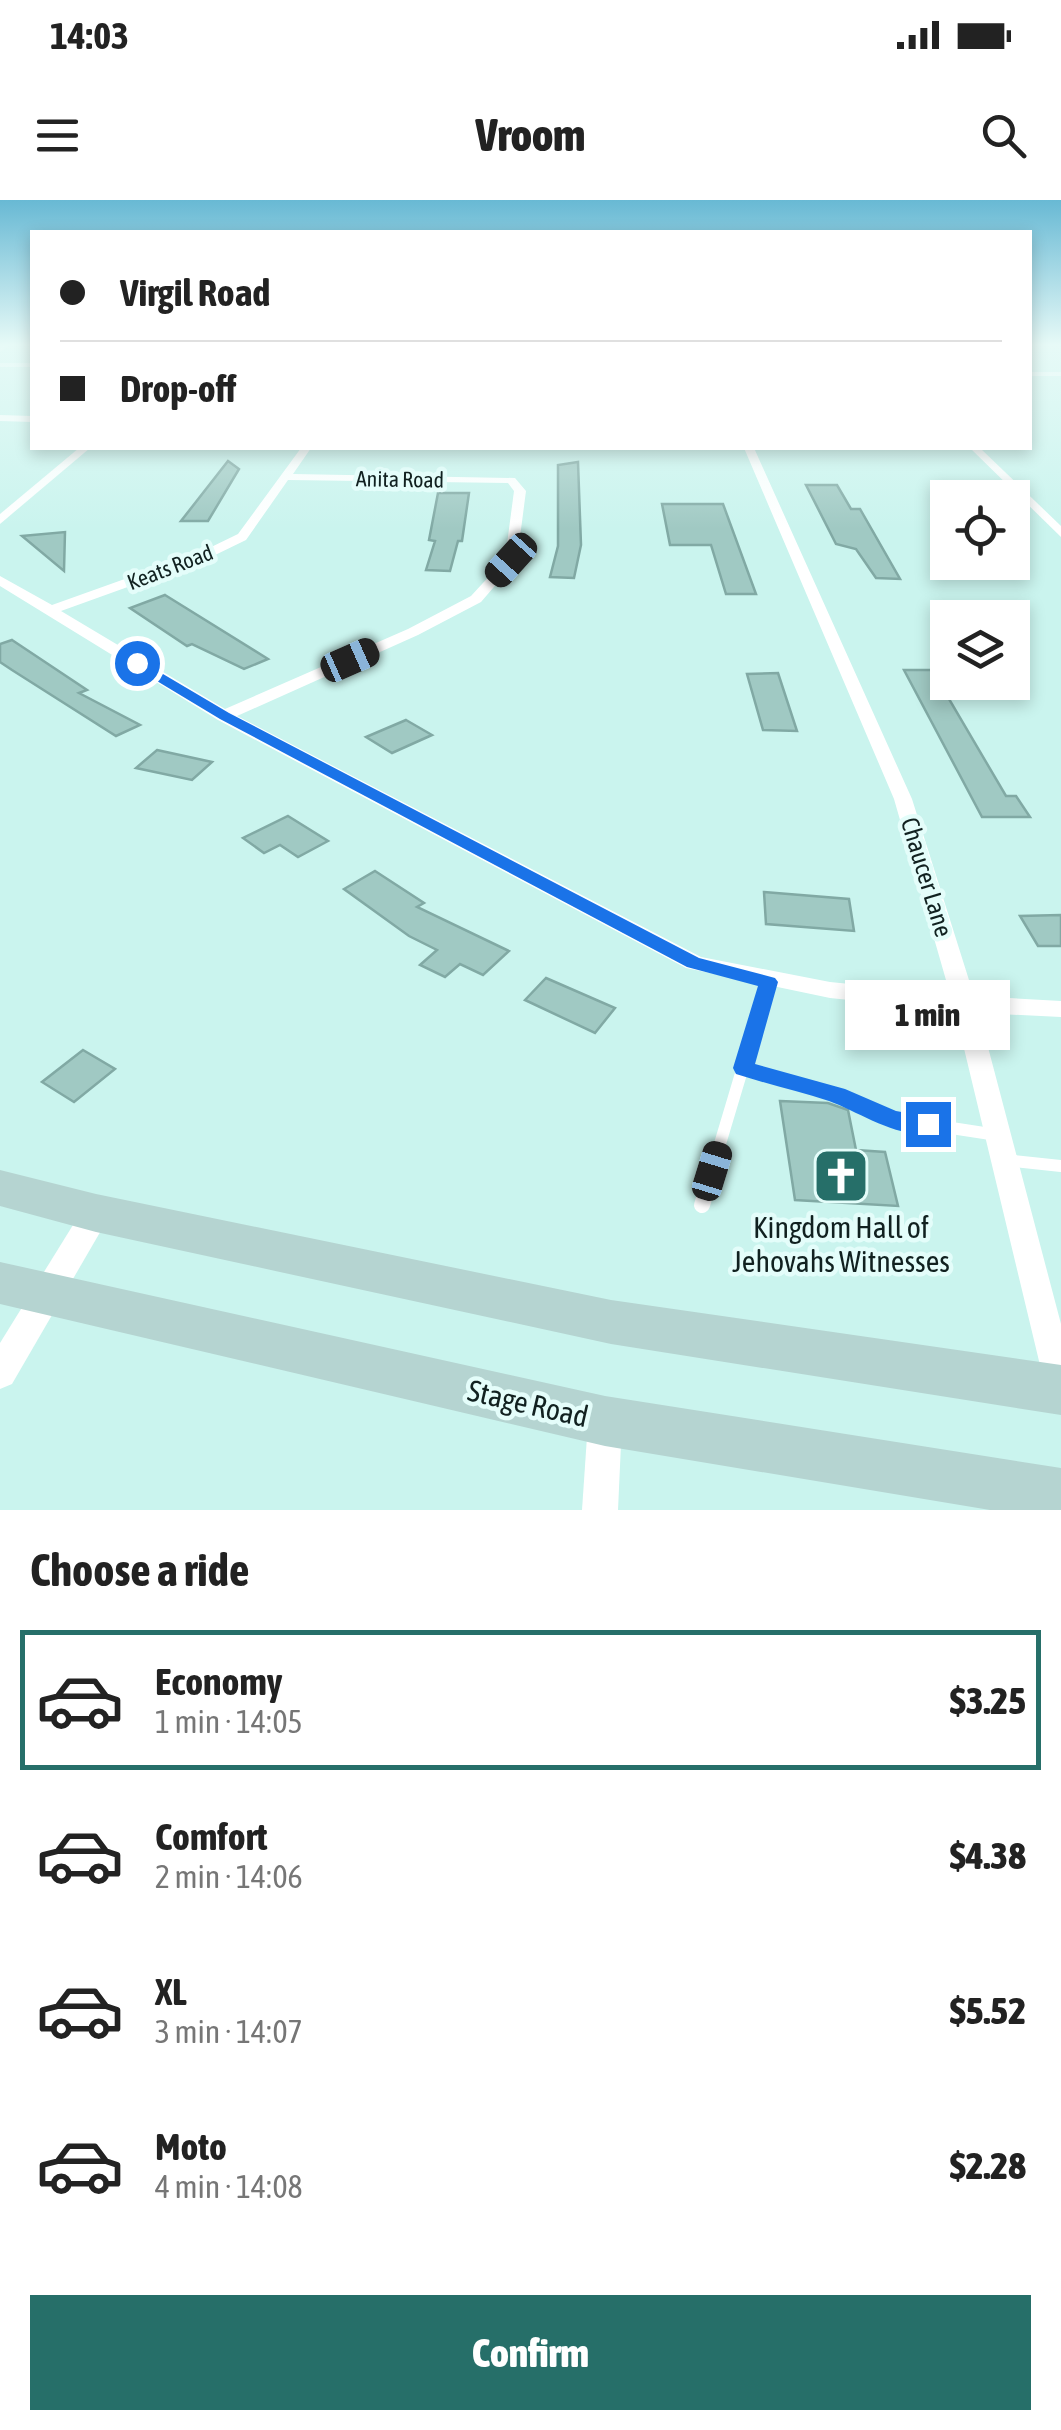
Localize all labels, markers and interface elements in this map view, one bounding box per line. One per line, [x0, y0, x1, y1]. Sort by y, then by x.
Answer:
text: 14:03 [50, 14, 129, 57]
icon: menu [30, 108, 85, 163]
icon: search [976, 108, 1031, 163]
text: Vroom [475, 109, 586, 161]
text: Virgil Road [120, 271, 270, 314]
text: Drop-off [120, 367, 236, 410]
street label: Anita Road [356, 465, 444, 493]
map controls [930, 480, 1030, 700]
button: locate [930, 480, 1030, 580]
car [480, 528, 542, 592]
street label: Keats Road [123, 539, 217, 595]
button: layers [930, 600, 1030, 700]
car [316, 634, 384, 686]
route start [115, 641, 160, 686]
street label: Chaucer Lane [896, 814, 958, 940]
callout: 1 min [846, 979, 1010, 1049]
text: 1 min [895, 996, 960, 1033]
route end [906, 1102, 951, 1147]
car [689, 1138, 735, 1204]
church icon: Kingdom Hall of Jehovahs Witnesses [811, 1146, 871, 1206]
place label: Kingdom Hall of Jehovahs Witnesses [732, 1210, 950, 1278]
street label: Stage Road [465, 1373, 592, 1433]
text: Choose a ride [30, 1544, 249, 1596]
icon: car [35, 1655, 125, 1745]
text: Economy [155, 1660, 282, 1703]
text: $3.25 [950, 1679, 1026, 1722]
text: 1 min · 14:05 [155, 1703, 302, 1740]
icon: car [35, 1810, 125, 1900]
text: Comfort [155, 1815, 267, 1858]
text: $4.38 [950, 1834, 1026, 1877]
text: 2 min · 14:06 [155, 1858, 302, 1895]
icon: car [35, 1965, 125, 2055]
text: XL [155, 1970, 187, 2013]
text: $5.52 [950, 1989, 1026, 2032]
text: 3 min · 14:07 [155, 2013, 302, 2050]
icon: car [35, 2120, 125, 2210]
text: Moto [155, 2125, 227, 2168]
text: $2.28 [950, 2144, 1026, 2187]
text: 4 min · 14:08 [155, 2168, 302, 2205]
button: Confirm [30, 2295, 1031, 2410]

